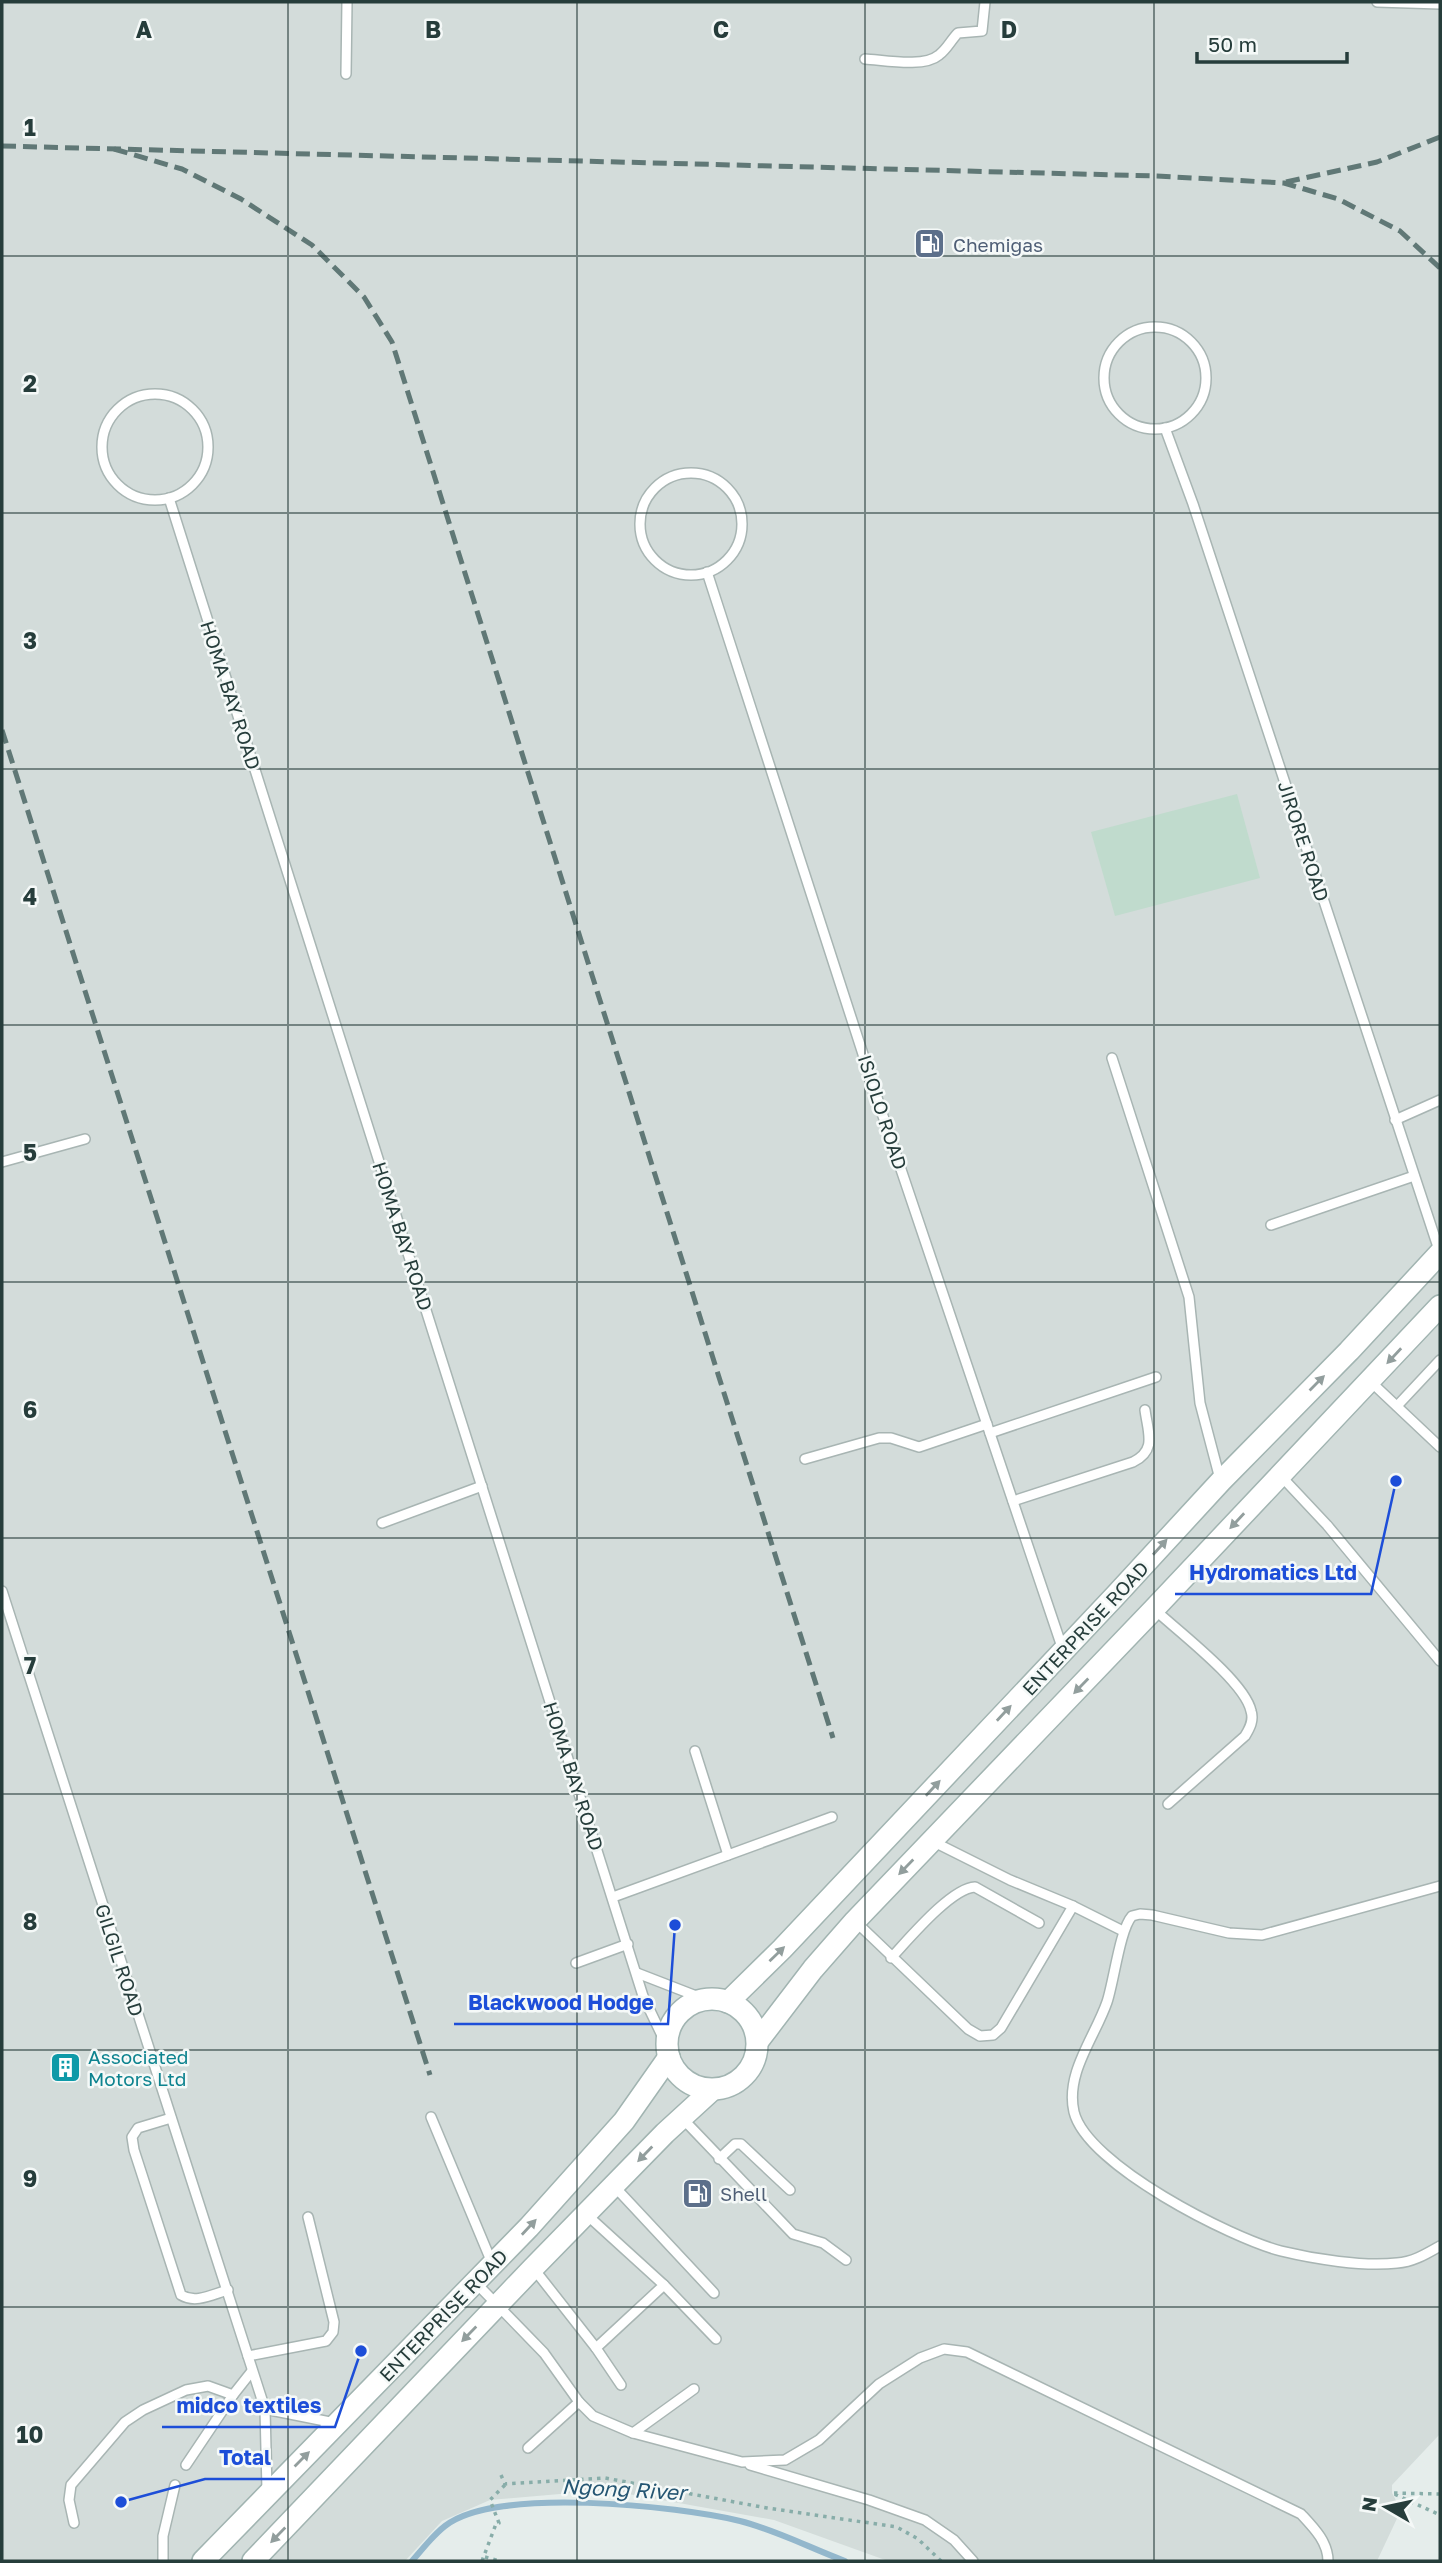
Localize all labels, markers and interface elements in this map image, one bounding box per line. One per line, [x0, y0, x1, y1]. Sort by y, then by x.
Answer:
text: A [136, 15, 153, 43]
text: B [425, 15, 441, 43]
text: C [713, 15, 729, 43]
text: D [1001, 15, 1017, 43]
scale bar [1197, 21, 1348, 65]
text: 50 m [1208, 31, 1257, 57]
text: 1 [24, 113, 36, 141]
fuel station icon: Chemigas [913, 227, 947, 261]
place label: Chemigas [953, 233, 1043, 256]
text: 2 [23, 369, 37, 397]
street label: HOMA BAY ROAD [196, 618, 266, 772]
text: 3 [23, 626, 37, 654]
street label: JIRORE ROAD [1274, 778, 1334, 904]
text: 4 [23, 882, 37, 910]
street label: ISIOLO ROAD [854, 1052, 912, 1172]
text: 5 [23, 1138, 37, 1166]
street label: HOMA BAY ROAD [368, 1159, 438, 1313]
one-way arrow [1386, 1347, 1402, 1364]
one-way arrow [1309, 1375, 1325, 1392]
text: 6 [23, 1395, 37, 1423]
one-way arrow [1230, 1512, 1246, 1529]
one-way arrow [1152, 1538, 1168, 1556]
callout: Hydromatics Ltd [1175, 1552, 1371, 1594]
street label: ENTERPRISE ROAD [1017, 1556, 1153, 1700]
text: Hydromatics Ltd [1189, 1559, 1357, 1585]
text: 7 [24, 1651, 36, 1679]
one-way arrow [1073, 1677, 1089, 1694]
street label: HOMA BAY ROAD [539, 1699, 609, 1853]
one-way arrow [996, 1705, 1012, 1722]
one-way arrow [925, 1780, 942, 1797]
one-way arrow [897, 1859, 914, 1876]
street label: GILGIL ROAD [91, 1901, 149, 2019]
text: 8 [23, 1907, 37, 1935]
one-way arrow [768, 1946, 785, 1962]
callout: Blackwood Hodge [454, 1982, 668, 2024]
text: Blackwood Hodge [468, 1989, 654, 2015]
place label: Associated Motors Ltd [88, 2045, 188, 2090]
building icon: Associated Motors Ltd [48, 2050, 82, 2084]
one-way arrow [637, 2145, 653, 2162]
text: 9 [23, 2164, 37, 2192]
fuel station icon: Shell [680, 2176, 714, 2210]
place label: Shell [720, 2182, 767, 2205]
one-way arrow [521, 2219, 537, 2236]
street label: ENTERPRISE ROAD [374, 2244, 512, 2386]
one-way arrow [461, 2325, 477, 2343]
callout: midco textiles [162, 2385, 335, 2427]
text: midco textiles [176, 2392, 322, 2418]
text: 10 [17, 2420, 43, 2448]
callout: Total [205, 2437, 285, 2479]
text: Total [219, 2444, 271, 2470]
one-way arrow [293, 2451, 310, 2468]
north arrow [1351, 2472, 1421, 2542]
water label: Ngong River [561, 2473, 689, 2505]
text: N [1356, 2495, 1381, 2513]
one-way arrow [271, 2526, 287, 2543]

